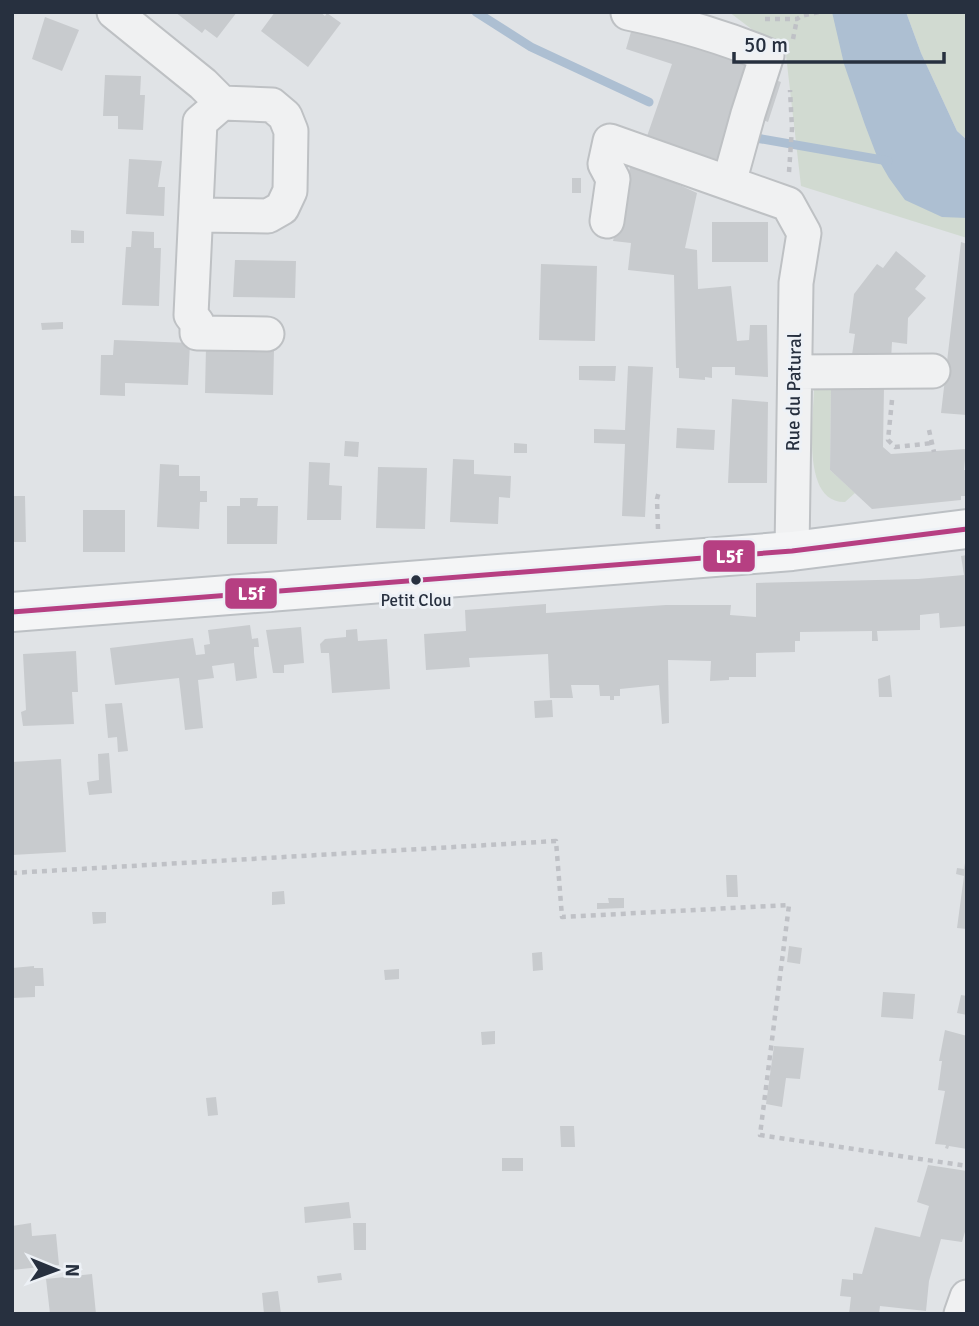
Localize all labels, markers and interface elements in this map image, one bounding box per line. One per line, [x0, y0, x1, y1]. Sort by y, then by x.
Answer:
scale bar [734, 21, 944, 65]
text: 50 m [744, 32, 788, 58]
street label: Rue du Patural [781, 333, 807, 451]
line badge: L5f [702, 539, 756, 573]
text: L5f [715, 545, 744, 569]
marker: Petit Clou [409, 573, 423, 587]
line badge: L5f [224, 577, 278, 610]
text: L5f [237, 582, 266, 606]
place label: Petit Clou [380, 590, 452, 611]
north arrow [21, 1235, 91, 1305]
text: N [60, 1263, 84, 1277]

